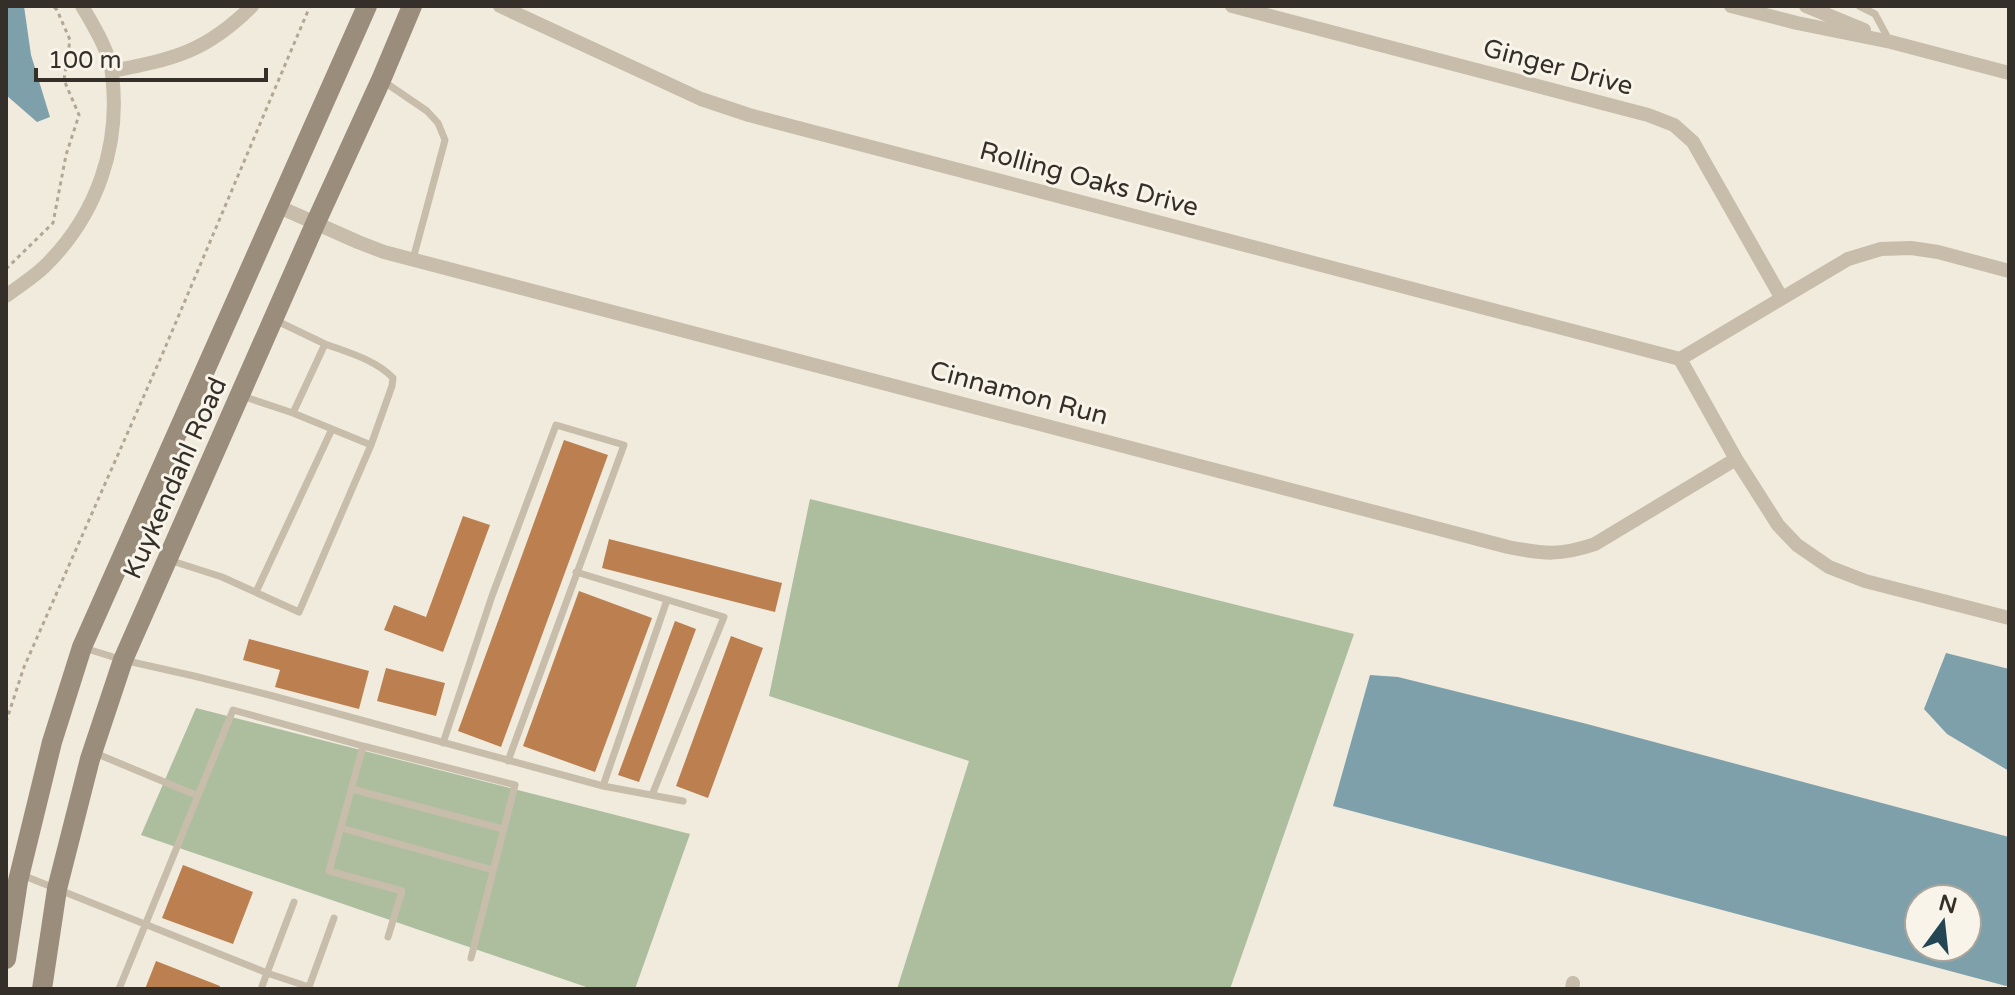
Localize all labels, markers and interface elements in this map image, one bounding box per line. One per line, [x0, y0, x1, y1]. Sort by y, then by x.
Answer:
scale bar [36, 32, 266, 82]
street label: Ginger Drive [1480, 32, 1636, 102]
text: 100 m [48, 46, 122, 75]
street label: Rolling Oaks Drive [976, 135, 1202, 223]
street label: Cinnamon Run [926, 354, 1112, 432]
street label: Kuykendahl Road [117, 373, 233, 583]
north arrow [1903, 883, 1983, 963]
text: N [1936, 890, 1960, 919]

